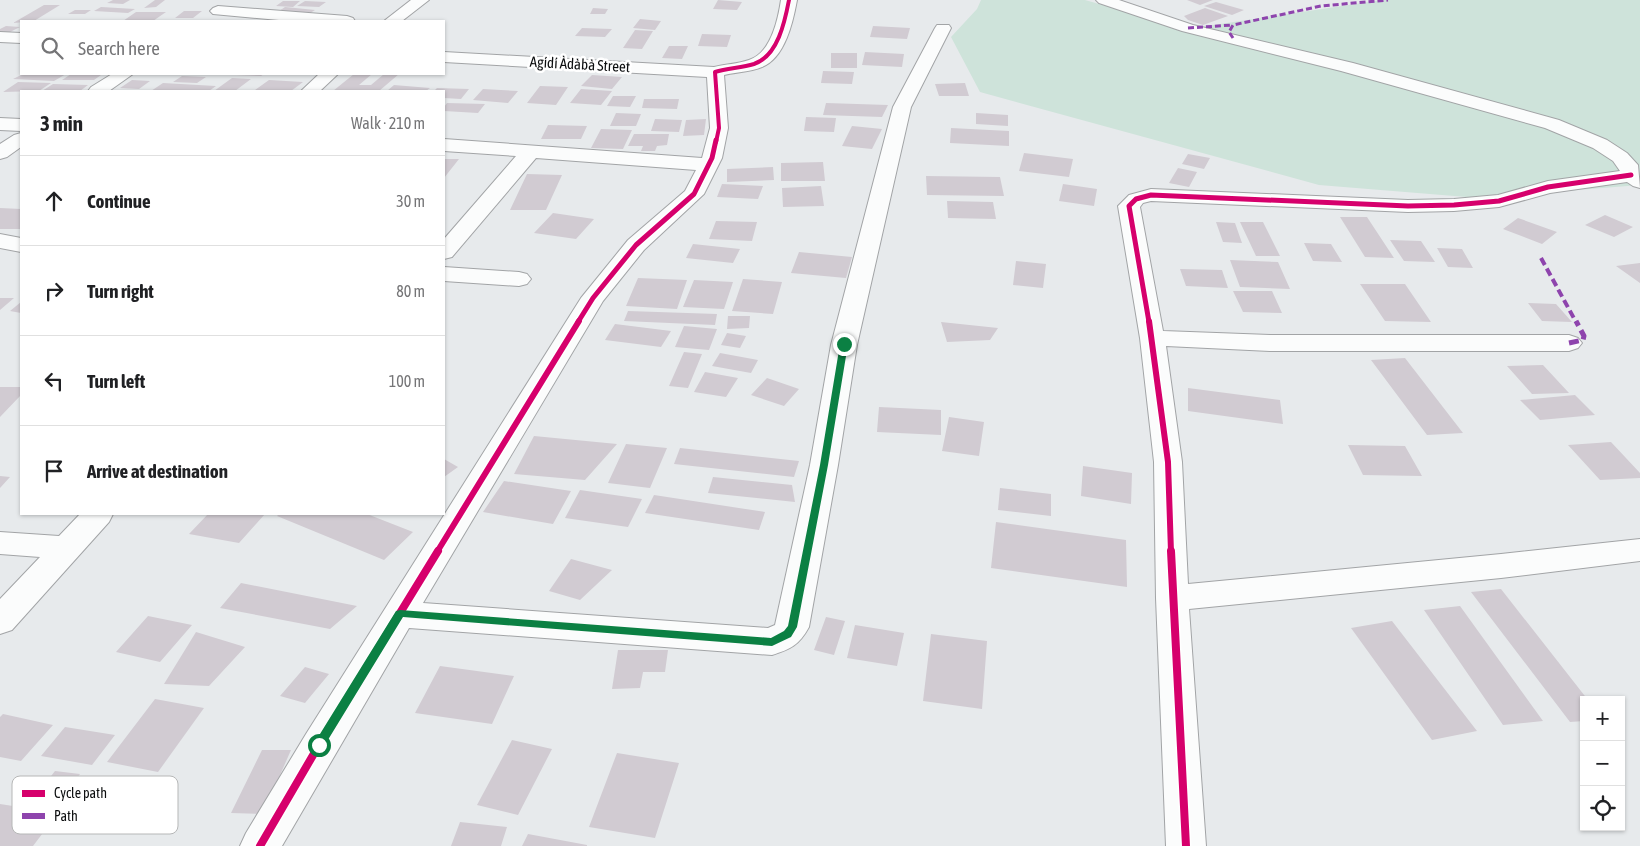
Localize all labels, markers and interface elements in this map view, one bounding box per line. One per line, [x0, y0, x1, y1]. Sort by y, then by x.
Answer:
search box [20, 20, 445, 75]
icon: search [38, 34, 66, 62]
text: Search here [78, 37, 160, 59]
street label: Agídí Àdàbà Street [529, 53, 631, 75]
text: 3 min [40, 111, 83, 135]
text: Walk · 210 m [351, 114, 425, 132]
icon: ahead [40, 187, 68, 215]
text: Continue [87, 190, 151, 212]
text: 30 m [396, 192, 425, 210]
icon: right [40, 277, 68, 305]
text: Turn right [87, 280, 154, 302]
text: 80 m [396, 282, 425, 300]
route end [833, 333, 856, 356]
icon: left [40, 367, 68, 395]
text: Turn left [87, 370, 145, 392]
text: 100 m [389, 372, 425, 390]
icon: arrive [40, 457, 68, 485]
text: Arrive at destination [87, 460, 228, 482]
map controls [1580, 696, 1625, 831]
button: + [1580, 696, 1625, 741]
route start [308, 734, 331, 757]
button: − [1580, 741, 1625, 786]
legend [12, 776, 178, 834]
text: Cycle path [54, 785, 107, 801]
button: locate [1580, 786, 1625, 831]
text: Path [54, 808, 78, 824]

